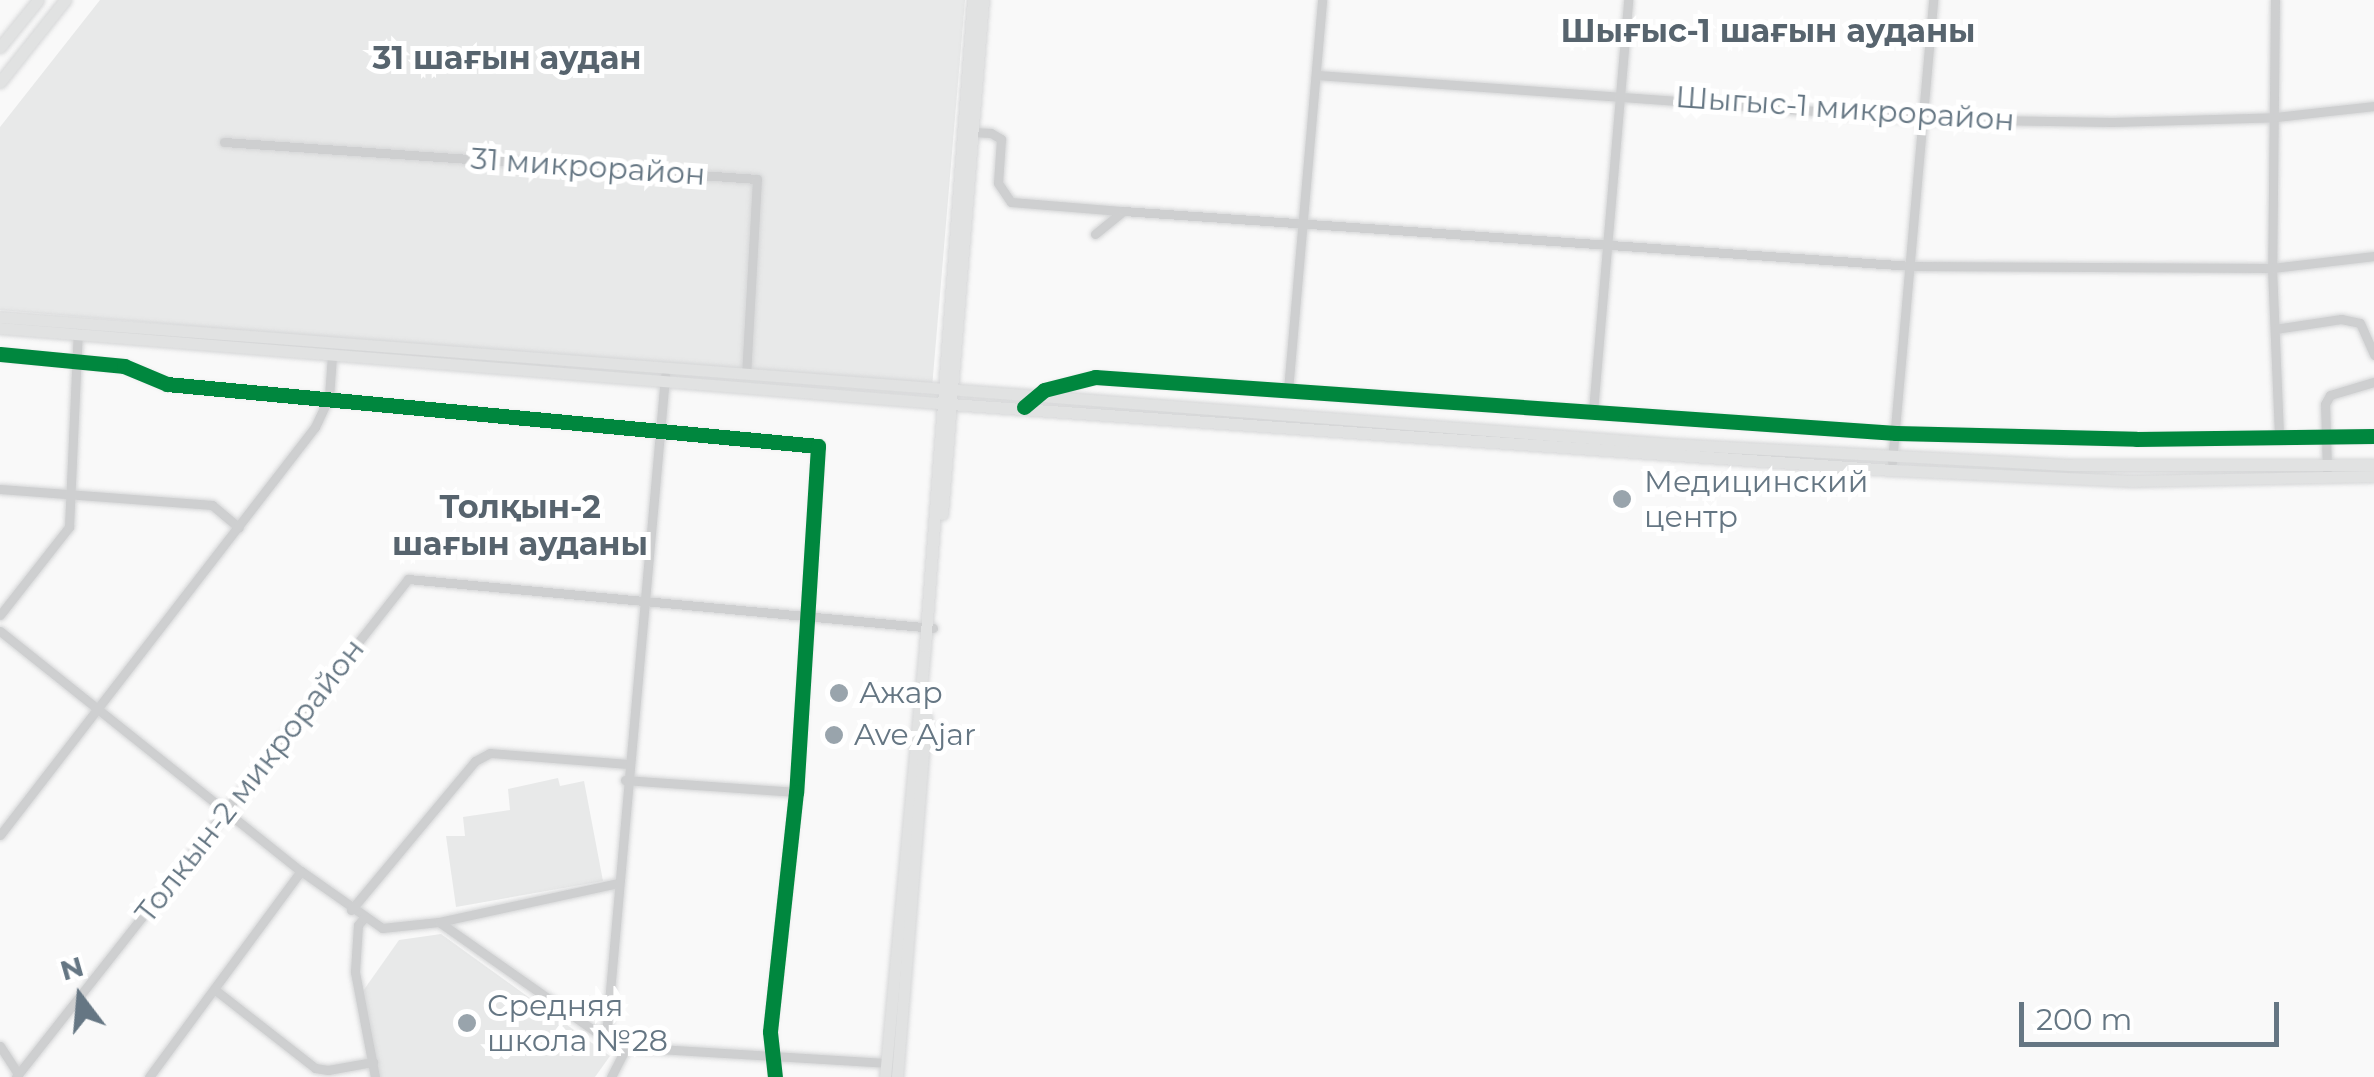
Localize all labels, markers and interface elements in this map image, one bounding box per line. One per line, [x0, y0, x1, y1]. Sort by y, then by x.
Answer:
district label: Шығыс-1 шағын ауданы [1560, 12, 1976, 50]
district label: 31 шағын аудан [373, 39, 641, 77]
street label: Шыгыс-1 микрорайон [1674, 79, 2016, 139]
street label: 31 микрорайон [470, 141, 706, 193]
place label: Медицинский центр [1644, 464, 1868, 534]
marker: Медицинский центр [1609, 486, 1635, 512]
district label: Толқын-2 шағын ауданы [392, 489, 648, 564]
street label: Толкын-2 микрорайон [128, 632, 372, 930]
place label: Ажар [859, 675, 943, 711]
marker: Ажар [828, 682, 850, 704]
place label: Ave Ajar [854, 717, 976, 753]
marker: Ave Ajar [823, 724, 845, 746]
north arrow [30, 947, 130, 1047]
text: N [56, 949, 87, 988]
scale bar [2024, 982, 2284, 1044]
place label: Средняя школа №28 [487, 988, 668, 1058]
text: 200 m [2036, 1001, 2132, 1038]
marker: Средняя школа №28 [456, 1012, 478, 1034]

